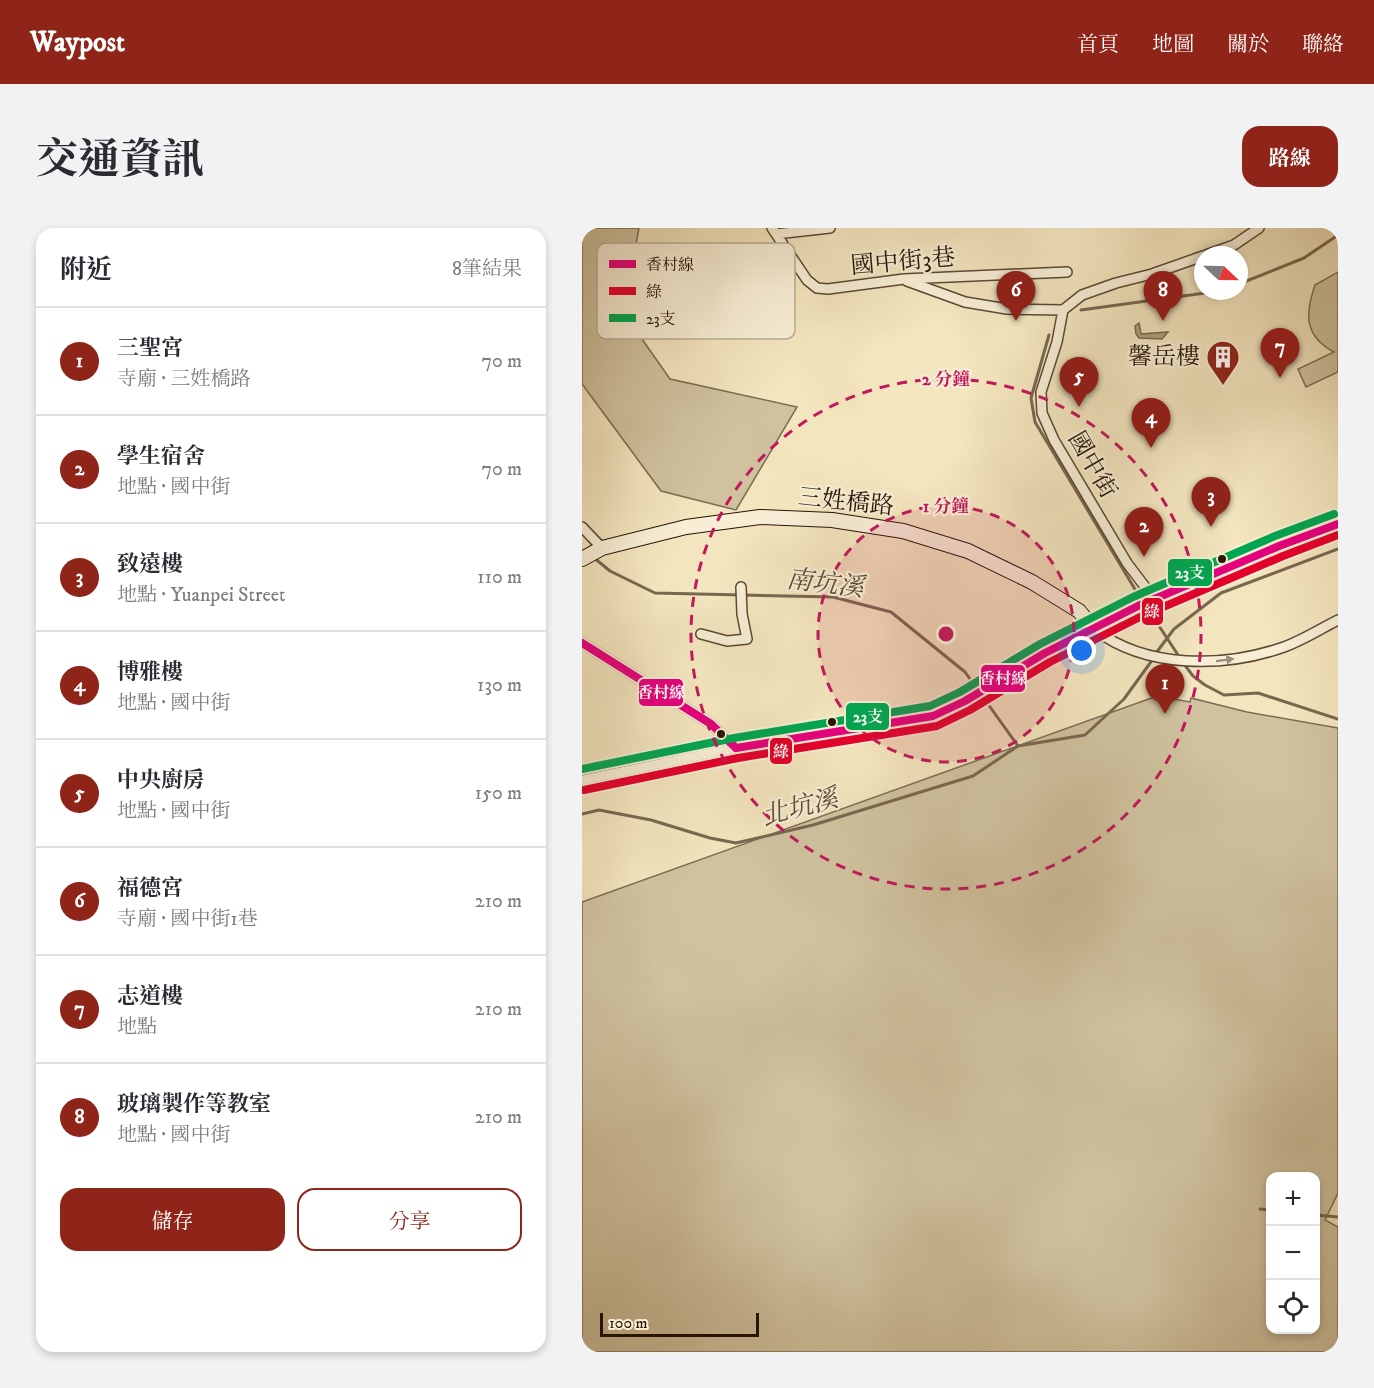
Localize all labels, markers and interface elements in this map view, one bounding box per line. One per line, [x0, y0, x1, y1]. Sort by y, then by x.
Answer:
text: Waypost [30, 25, 125, 60]
text: 首頁 [1077, 32, 1119, 58]
text: 地圖 [1152, 32, 1194, 58]
text: 關於 [1227, 32, 1269, 58]
text: 聯絡 [1302, 32, 1344, 58]
button: 路線 [1242, 126, 1338, 187]
text: 交通資訊 [36, 135, 204, 187]
street label: 國中街3巷 [849, 242, 957, 282]
legend [597, 243, 795, 339]
north arrow [1194, 246, 1248, 300]
text: 附近 [60, 254, 112, 287]
text: 香村線 [646, 255, 694, 275]
text: 8筆結果 [452, 257, 522, 282]
pin: 6 [996, 272, 1036, 321]
pin: 8 [1144, 272, 1182, 321]
text: 綠 [646, 282, 662, 302]
text: 23支 [646, 309, 676, 329]
pin: 7 [1260, 328, 1300, 378]
text: 三聖宮 [117, 335, 183, 362]
building icon: 馨岳樓 [1205, 339, 1241, 386]
place label: 馨岳樓 [1128, 342, 1200, 372]
text: 1 [76, 349, 83, 374]
text: 70 m [481, 349, 522, 374]
pin: 5 [1060, 358, 1098, 407]
text: 寺廟 · 三姓橋路 [117, 367, 250, 392]
text: 2 分鐘 [922, 369, 970, 391]
pin: 4 [1132, 398, 1170, 448]
street label: 國中街 [1061, 426, 1123, 504]
text: 學生宿舍 [117, 443, 205, 470]
text: 2 [75, 457, 84, 482]
text: 70 m [481, 457, 522, 482]
text: 地點 · 國中街 [117, 475, 230, 500]
pin: 3 [1192, 478, 1230, 527]
street label: 三姓橋路 [797, 482, 895, 522]
text: 1 分鐘 [923, 496, 969, 518]
pin: 2 [1124, 508, 1164, 557]
text: 致遠樓 [117, 551, 183, 578]
unlabelled marker [1216, 553, 1228, 565]
line badge: 23支 [1167, 558, 1213, 587]
water label: 南坑溪 [784, 563, 869, 605]
text: 23支 [1175, 563, 1205, 583]
text: 3 [76, 565, 83, 590]
text: 110 m [477, 565, 522, 590]
text: 地點 · Yuanpei Street [117, 583, 285, 608]
line badge: 綠 [1141, 597, 1164, 626]
text: 綠 [1144, 602, 1160, 622]
centre of rings [936, 624, 956, 644]
your location [1067, 636, 1096, 665]
one-way arrow [1216, 656, 1235, 665]
text: 博雅樓 [117, 659, 183, 686]
line badge: 香村線 [980, 664, 1026, 693]
pin: 1 [1146, 664, 1184, 714]
text: 香村線 [979, 669, 1027, 689]
text: 4 [74, 673, 85, 698]
text: 130 m [477, 673, 522, 698]
line badge: 香村線 [638, 678, 684, 707]
text: 香村線 [637, 683, 685, 703]
text: 地點 · 國中街 [117, 691, 230, 716]
line badge: 23支 [845, 702, 890, 731]
text: 23支 [853, 707, 883, 727]
unlabelled marker [826, 716, 838, 728]
unlabelled marker [715, 728, 727, 740]
line badge: 綠 [769, 737, 793, 765]
text: 綠 [773, 742, 789, 762]
text: 中央廚房 [117, 767, 205, 794]
text: 5 [75, 781, 84, 806]
text: 150 m [475, 781, 522, 806]
water label: 北坑溪 [758, 781, 845, 834]
text: 地點 · 國中街 [117, 799, 230, 824]
text: 福德宮 [117, 875, 183, 902]
text: 6 [74, 889, 85, 914]
text: 210 m [475, 889, 522, 914]
text: 寺廟 · 國中街1巷 [117, 907, 258, 932]
text: 志道樓 [117, 983, 183, 1010]
text: 7 [74, 997, 85, 1022]
text: 210 m [475, 997, 522, 1022]
text: 地點 [117, 1015, 157, 1040]
text: 玻璃製作等教室 [117, 1091, 271, 1118]
text: 8 [74, 1105, 85, 1130]
text: 210 m [475, 1105, 522, 1130]
text: 地點 · 國中街 [117, 1123, 230, 1148]
map controls [1266, 1172, 1320, 1334]
button: + [1266, 1172, 1320, 1226]
button: 儲存 [60, 1188, 285, 1251]
button: 分享 [297, 1188, 522, 1251]
button: − [1266, 1226, 1320, 1280]
button: locate [1266, 1280, 1320, 1334]
scale bar [600, 1310, 759, 1338]
text: 100 m [609, 1313, 648, 1333]

